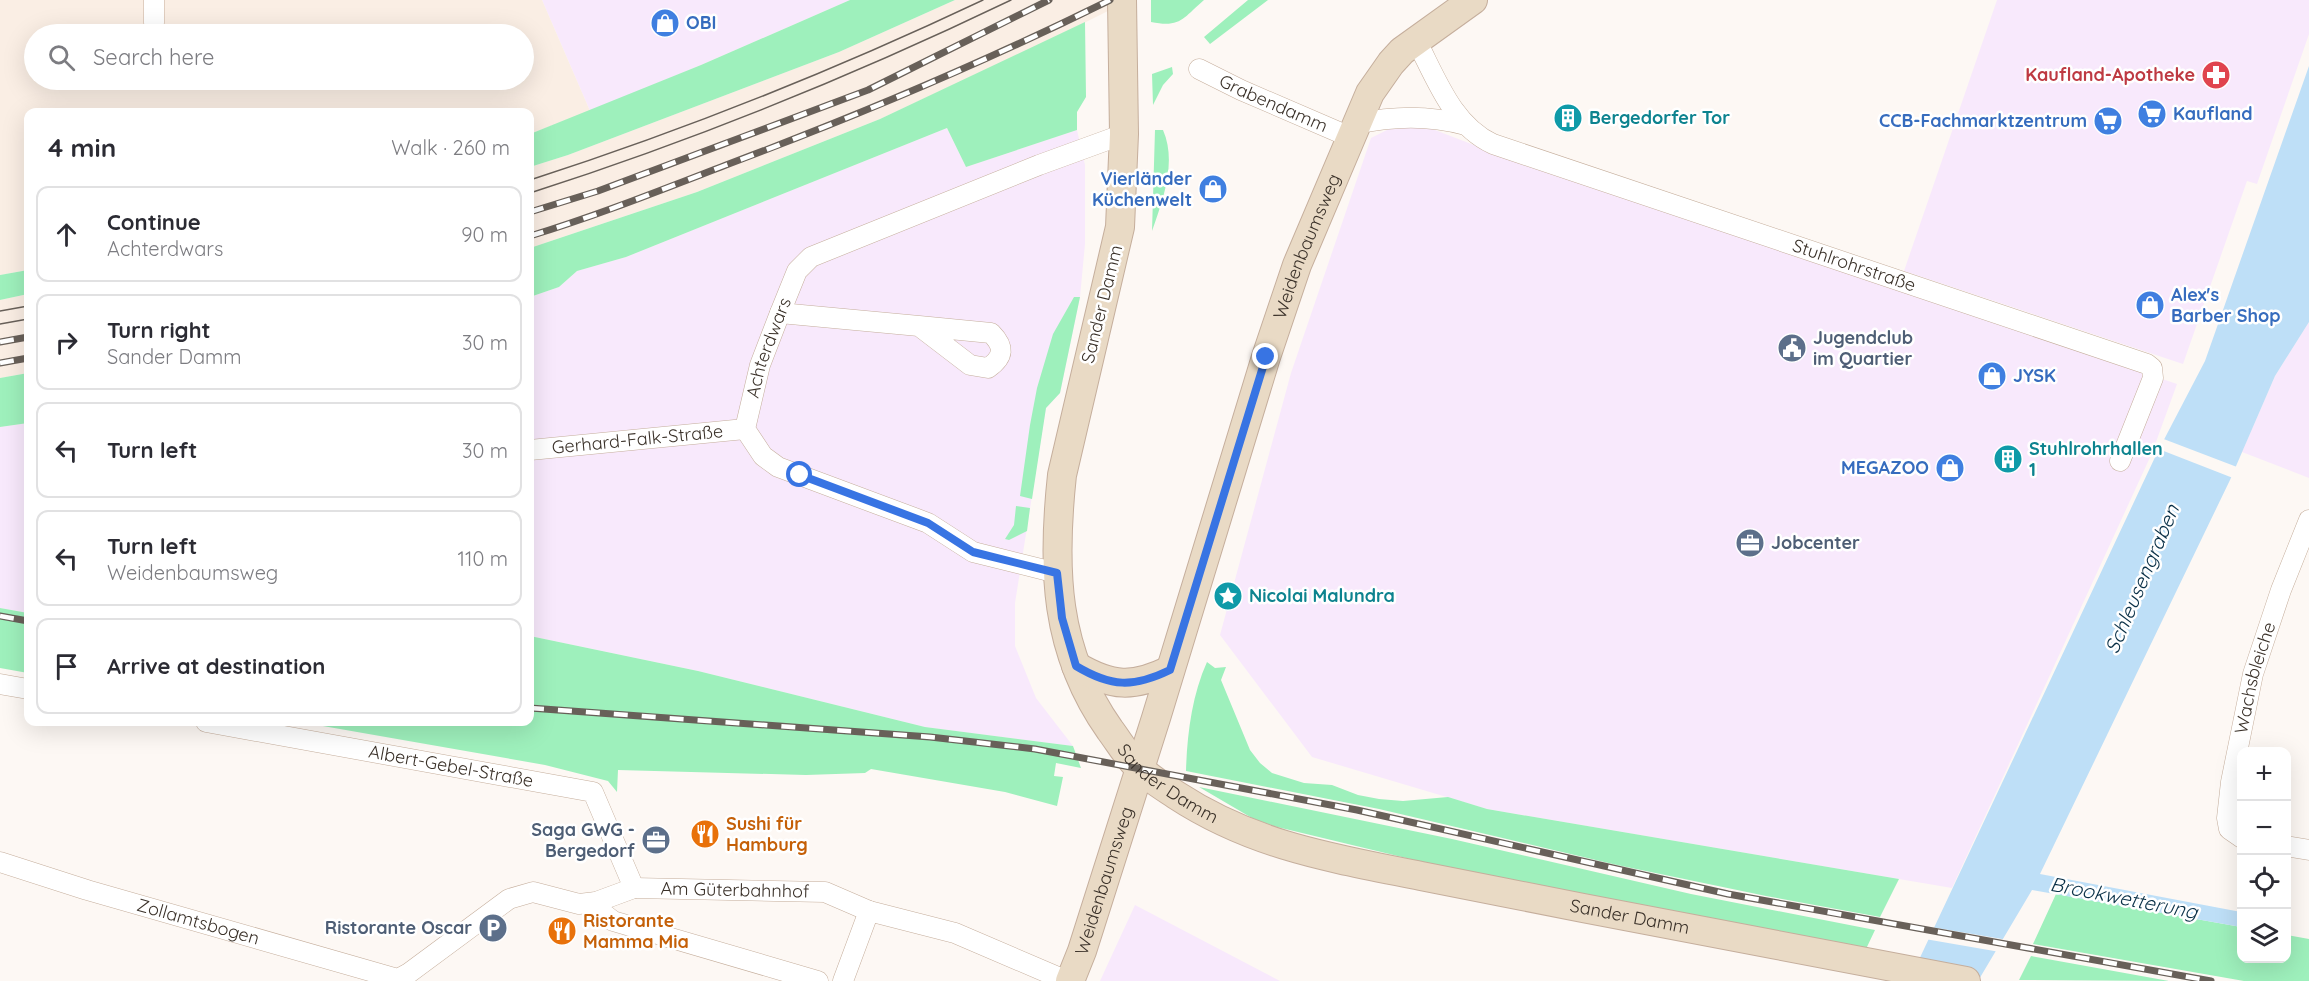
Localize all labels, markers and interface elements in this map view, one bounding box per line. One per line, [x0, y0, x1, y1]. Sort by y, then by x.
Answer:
shop icon: OBI [649, 7, 681, 39]
place label: OBI [686, 11, 716, 34]
search box [24, 24, 534, 90]
icon: search [45, 41, 78, 74]
text: Search here [93, 43, 214, 71]
pharmacy icon: Kaufland-Apotheke [2200, 59, 2232, 91]
place label: Kaufland-Apotheke [2025, 63, 2195, 86]
street label: Grabendamm [1215, 69, 1331, 137]
supermarket icon: Kaufland [2136, 98, 2168, 130]
building icon: Bergedorfer Tor [1552, 102, 1584, 134]
place label: Kaufland [2173, 102, 2253, 125]
supermarket icon: CCB-Fachmarktzentrum [2092, 105, 2124, 137]
place label: Bergedorfer Tor [1589, 106, 1730, 129]
place label: CCB-Fachmarktzentrum [1879, 109, 2087, 132]
text: 4 min [48, 131, 116, 164]
text: Walk · 260 m [391, 135, 510, 160]
place label: Vierländer Küchenwelt [1092, 167, 1192, 211]
street label: Weidenbaumsweg [1268, 170, 1345, 322]
shop icon: Vierländer Küchenwelt [1197, 173, 1229, 205]
text: Continue [107, 208, 201, 236]
icon: ahead [50, 218, 83, 251]
text: 90 m [461, 222, 508, 247]
street label: Stuhlrohrstraße [1790, 234, 1919, 296]
text: Achterdwars [107, 236, 223, 261]
street label: Sander Damm [1076, 242, 1127, 365]
place label: Alex's Barber Shop [2171, 283, 2281, 327]
shop icon: Alex's Barber Shop [2134, 289, 2166, 321]
street label: Achterdwars [741, 294, 796, 400]
text: Turn right [107, 316, 211, 344]
icon: right [50, 326, 83, 359]
place label: Jugendclub im Quartier [1813, 326, 1913, 370]
text: 30 m [462, 330, 508, 355]
public building icon: Jugendclub im Quartier [1776, 332, 1808, 364]
route end [1252, 343, 1278, 369]
text: Sander Damm [107, 344, 241, 369]
shop icon: JYSK [1976, 360, 2008, 392]
place label: JYSK [2013, 364, 2056, 387]
street label: Gerhard-Falk-Straße [551, 419, 724, 459]
icon: left [50, 434, 83, 467]
text: Turn left [107, 436, 197, 464]
place label: Stuhlrohrhallen 1 [2029, 437, 2163, 481]
text: 30 m [462, 438, 508, 463]
building icon: Stuhlrohrhallen 1 [1992, 443, 2024, 475]
shop icon: MEGAZOO [1934, 452, 1966, 484]
place label: MEGAZOO [1841, 456, 1929, 479]
route start [786, 461, 812, 487]
water label: Schleusengraben [2099, 500, 2184, 657]
office icon: Jobcenter [1734, 527, 1766, 559]
place label: Jobcenter [1771, 531, 1860, 554]
text: Turn left [107, 532, 197, 560]
icon: left [50, 542, 83, 575]
text: 110 m [458, 546, 508, 571]
text: Weidenbaumsweg [107, 560, 278, 585]
place icon: Nicolai Malundra [1212, 580, 1244, 612]
place label: Nicolai Malundra [1249, 584, 1395, 607]
street label: Wachsbleiche [2229, 619, 2281, 736]
icon: arrive [50, 650, 83, 683]
text: Arrive at destination [107, 652, 325, 680]
street label: Sander Damm [1112, 739, 1222, 828]
street label: Albert-Gebel-Straße [367, 740, 535, 792]
map controls [2237, 747, 2291, 963]
button: + [2237, 747, 2291, 801]
button: − [2237, 801, 2291, 855]
street label: Weidenbaumsweg [1070, 804, 1138, 958]
place label: Sushi für Hamburg [726, 812, 808, 856]
place label: Saga GWG - Bergedorf [531, 818, 635, 862]
restaurant icon: Sushi für Hamburg [689, 818, 721, 850]
office icon: Saga GWG - Bergedorf [640, 824, 672, 856]
button: locate [2237, 855, 2291, 909]
water label: Brookwetterung [2048, 871, 2201, 924]
street label: Am Güterbahnhof [660, 877, 810, 903]
street label: Zollamtsbogen [134, 893, 262, 950]
street label: Sander Damm [1568, 894, 1692, 939]
place label: Ristorante Mamma Mia [583, 909, 689, 953]
button: layers [2237, 909, 2291, 963]
parking icon: Ristorante Oscar [477, 912, 509, 944]
restaurant icon: Ristorante Mamma Mia [546, 915, 578, 947]
place label: Ristorante Oscar [325, 916, 472, 939]

